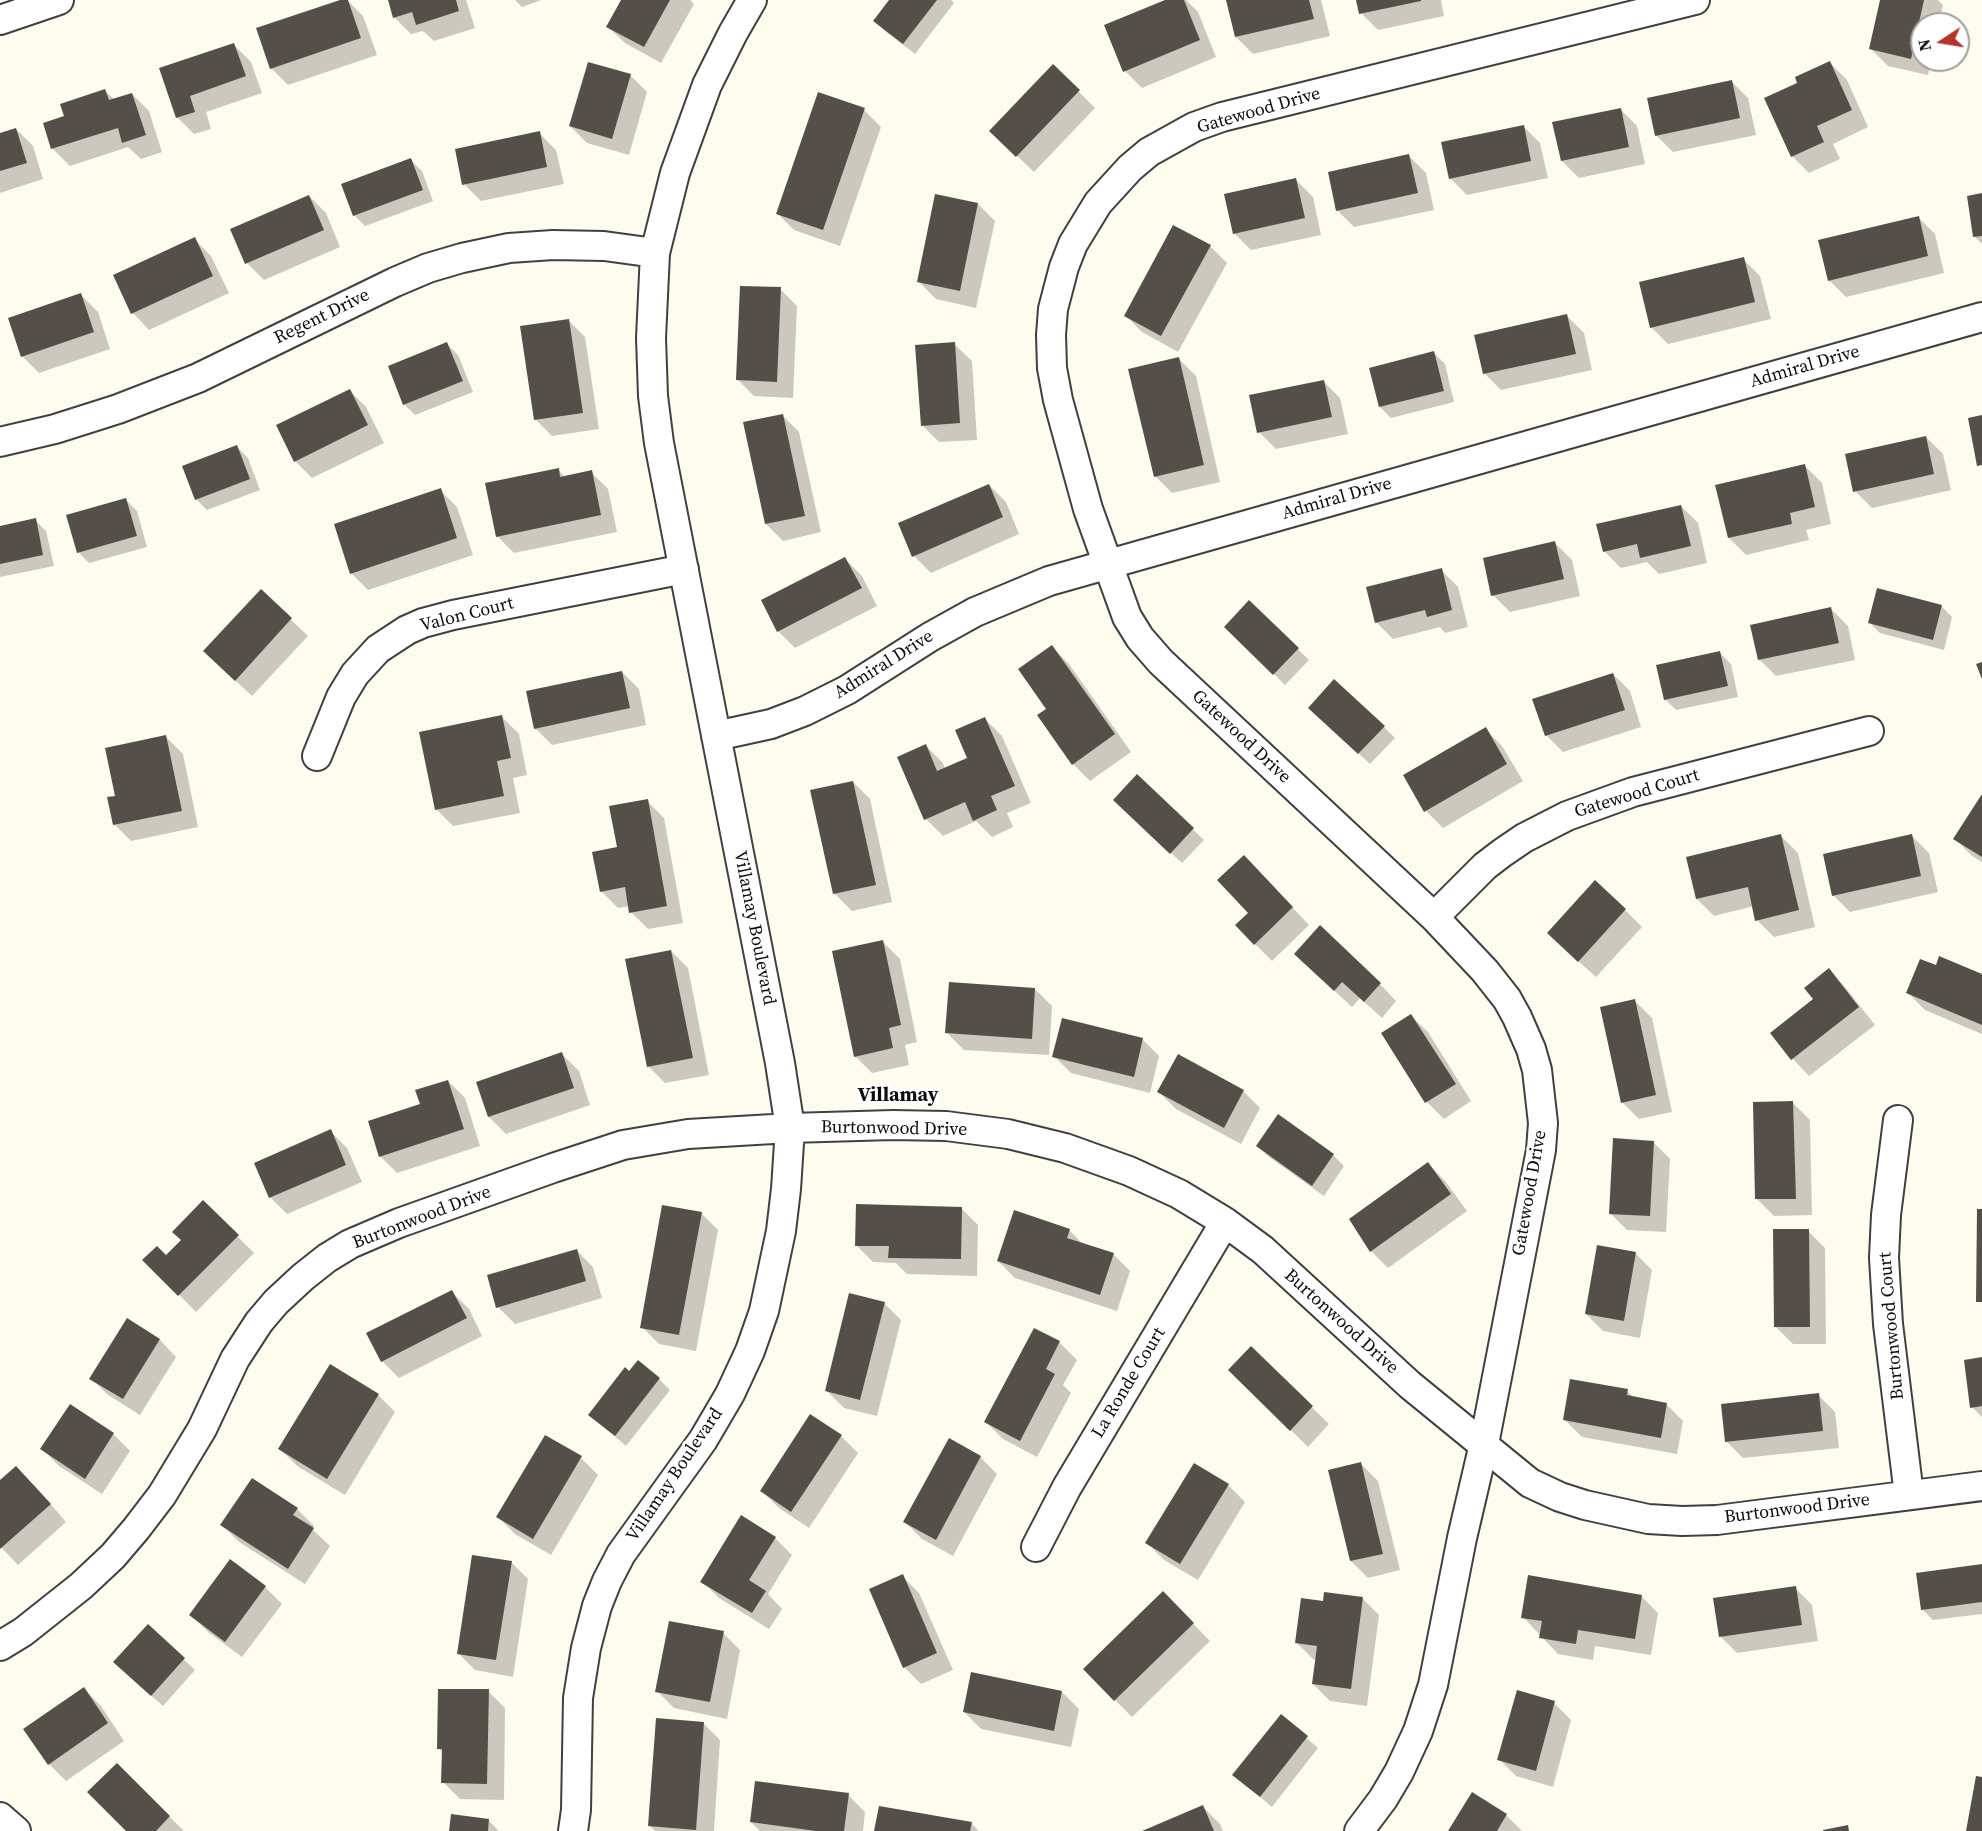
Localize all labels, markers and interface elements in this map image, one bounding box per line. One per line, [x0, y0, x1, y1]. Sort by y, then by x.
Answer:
north arrow [1910, 12, 1970, 72]
text: N [1912, 37, 1936, 53]
street label: Gatewood Drive [1195, 83, 1323, 139]
street label: Regent Drive [271, 285, 373, 349]
street label: Admiral Drive [1748, 341, 1862, 393]
street label: Admiral Drive [1280, 473, 1394, 525]
street label: Valon Court [418, 593, 516, 637]
street label: Admiral Drive [830, 626, 938, 704]
street label: Gatewood Drive [1187, 686, 1295, 788]
street label: Gatewood Court [1572, 765, 1702, 823]
street label: Villamay Boulevard [728, 849, 780, 1007]
district label: Villamay [857, 1084, 939, 1108]
street label: Burtonwood Drive [821, 1117, 967, 1141]
street label: Gatewood Drive [1508, 1128, 1552, 1258]
street label: Burtonwood Drive [350, 1182, 494, 1254]
street label: Burtonwood Court [1875, 1251, 1909, 1401]
street label: Burtonwood Drive [1279, 1265, 1403, 1379]
street label: La Ronde Court [1087, 1324, 1171, 1442]
street label: Villamay Boulevard [622, 1404, 728, 1546]
street label: Burtonwood Drive [1723, 1489, 1871, 1529]

